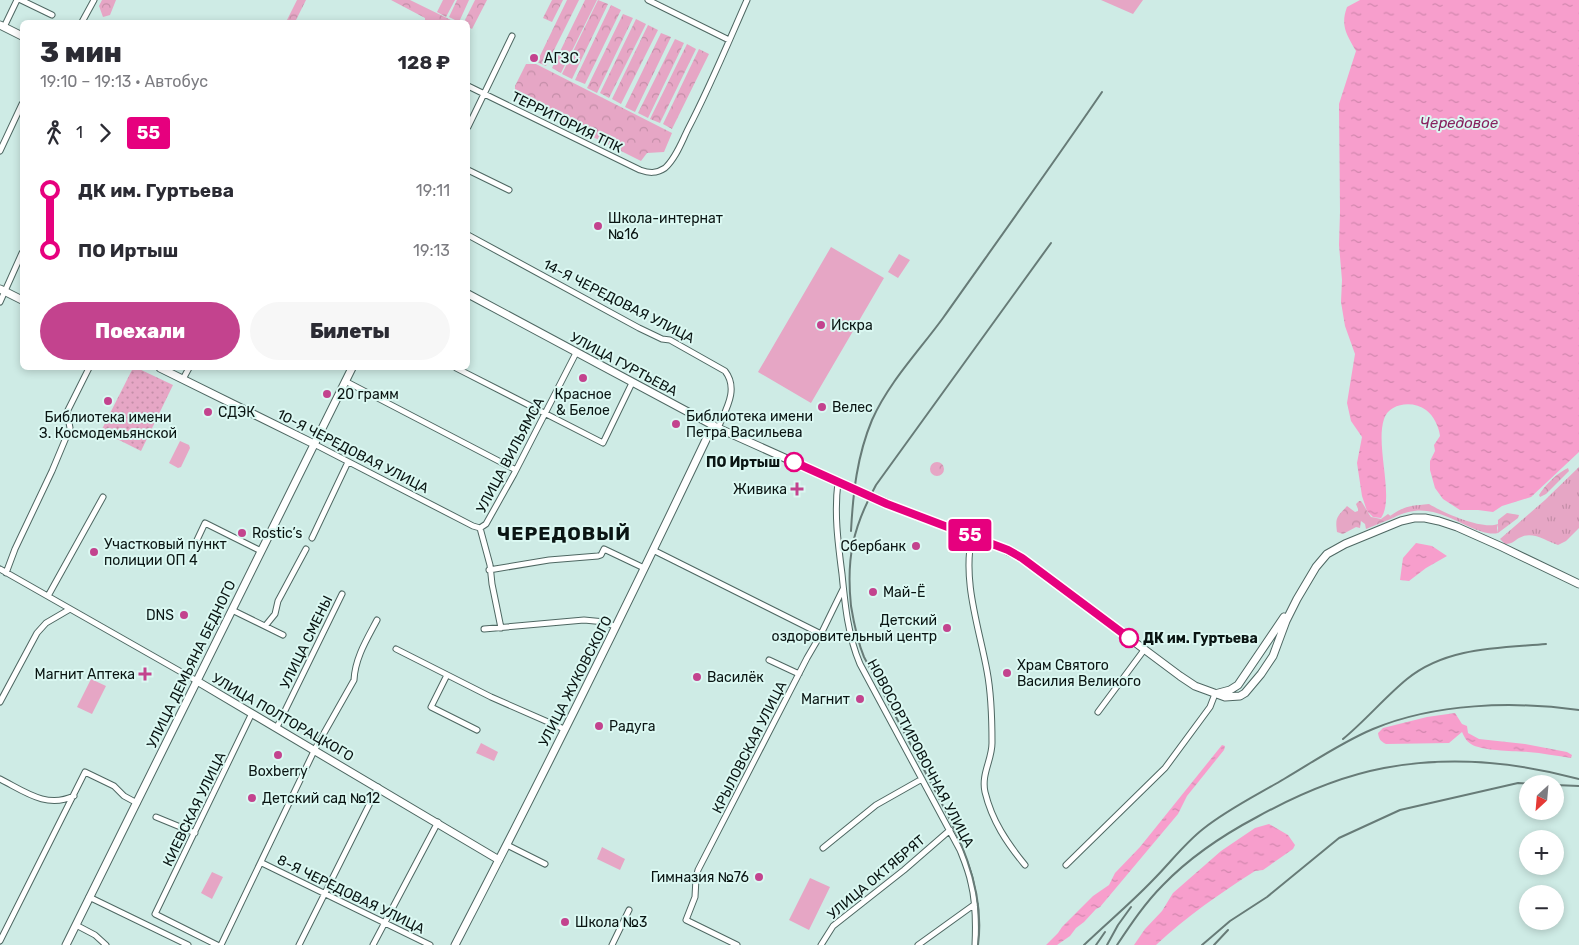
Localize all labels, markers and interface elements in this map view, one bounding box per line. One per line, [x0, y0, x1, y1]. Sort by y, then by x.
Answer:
text: 3 мин [40, 36, 122, 69]
place label: АГЗС [544, 50, 579, 67]
text: 128 ₽ [398, 51, 450, 74]
marker: АГЗС [528, 52, 540, 64]
text: 19:10 – 19:13 · Автобус [40, 72, 208, 91]
street label: ТЕРРИТОРИЯ ТПК [508, 88, 625, 157]
water label: Чередовое [1420, 114, 1499, 132]
icon: walk [40, 119, 68, 147]
icon: forward [91, 119, 119, 147]
text: 55 [137, 122, 160, 144]
text: 1 [76, 123, 83, 142]
text: ДК им. Гуртьева [78, 179, 234, 202]
text: 19:11 [416, 181, 450, 200]
place label: Школа-интернат №16 [608, 210, 723, 243]
marker: Школа-интернат №16 [592, 220, 604, 232]
text: ПО Иртыш [78, 239, 178, 262]
text: 19:13 [413, 241, 450, 260]
street label: 14-Я ЧЕРЕДОВАЯ УЛИЦА [540, 256, 698, 347]
button: Поехали [40, 302, 240, 360]
button: Билеты [250, 302, 450, 360]
place label: Искра [831, 317, 873, 334]
marker: Искра [815, 319, 827, 331]
street label: УЛИЦА ГУРТЬЕВА [567, 329, 681, 400]
marker: Красное & Белое [577, 372, 589, 384]
place label: 20 грамм [337, 386, 399, 403]
place label: Красное & Белое [554, 386, 612, 419]
marker: 20 грамм [321, 388, 333, 400]
street label: УЛИЦА ВИЛЬЯМСА [473, 394, 548, 516]
marker: Библиотека имени З. Космодемьянской [102, 395, 114, 407]
place label: Велес [832, 399, 873, 416]
marker: Велес [816, 401, 828, 413]
place label: СДЭК [218, 404, 255, 421]
marker: СДЭК [202, 406, 214, 418]
street label: 10-Я ЧЕРЕДОВАЯ УЛИЦА [274, 406, 432, 497]
place label: Библиотека имени Петра Васильева [686, 408, 813, 441]
place label: Библиотека имени З. Космодемьянской [39, 409, 177, 442]
marker: Библиотека имени Петра Васильева [670, 418, 682, 430]
marker: ПО Иртыш [784, 452, 804, 472]
place label: ПО Иртыш [706, 454, 780, 471]
place label: Живика [733, 481, 787, 498]
marker: Живика [791, 483, 803, 495]
line badge: 55 [948, 519, 992, 551]
district label: ЧЕРЕДОВЫЙ [497, 522, 631, 545]
text: 55 [958, 524, 982, 546]
place label: Rostic’s [252, 525, 302, 542]
marker: Rostic’s [236, 527, 248, 539]
place label: Участковый пункт полиции ОП 4 [104, 536, 227, 569]
place label: Сбербанк [840, 538, 906, 555]
marker: Сбербанк [910, 540, 922, 552]
marker: Участковый пункт полиции ОП 4 [88, 546, 100, 558]
street label: УЛИЦА ДЕМЬЯНА БЕДНОГО [143, 578, 240, 751]
place label: Май-Ё [883, 583, 926, 601]
marker: Май-Ё [867, 586, 879, 598]
street label: УЛИЦА СМЕНЫ [277, 593, 336, 692]
place label: DNS [146, 607, 174, 624]
marker: DNS [178, 609, 190, 621]
place label: Детский оздоровительный центр [772, 612, 937, 645]
street label: УЛИЦА ЖУКОВСКОГО [535, 613, 616, 749]
marker: Детский оздоровительный центр [941, 622, 953, 634]
marker: ДК им. Гуртьева [1119, 628, 1139, 648]
place label: ДК им. Гуртьева [1143, 630, 1258, 647]
street label: НОВОСОРТИРОВОЧНАЯ УЛИЦА [864, 656, 978, 851]
place label: Храм Святого Василия Великого [1017, 657, 1141, 690]
place label: Магнит Аптека [35, 666, 135, 683]
marker: Храм Святого Василия Великого [1001, 667, 1013, 679]
marker: Магнит Аптека [139, 668, 151, 680]
place label: Василёк [707, 669, 764, 686]
street label: УЛИЦА ПОЛТОРАЦКОГО [209, 670, 357, 765]
marker: Василёк [691, 671, 703, 683]
street label: КРЫЛОВСКАЯ УЛИЦА [709, 678, 790, 816]
place label: Магнит [801, 691, 850, 708]
marker: Магнит [854, 693, 866, 705]
place label: Радуга [609, 718, 656, 735]
marker: Радуга [593, 720, 605, 732]
street label: КИЕВСКАЯ УЛИЦА [159, 749, 230, 869]
marker: Boxberry [272, 749, 284, 761]
place label: Boxberry [248, 763, 308, 780]
north arrow [1519, 775, 1564, 820]
map controls [1519, 775, 1564, 930]
place label: Детский сад №12 [262, 790, 380, 807]
marker: Детский сад №12 [246, 792, 258, 804]
button: + [1519, 830, 1564, 875]
street label: УЛИЦА ОКТЯБРЯТ [824, 832, 929, 923]
street label: 8-Я ЧЕРЕДОВАЯ УЛИЦА [274, 851, 428, 938]
place label: Гимназия №76 [651, 869, 749, 886]
marker: Гимназия №76 [753, 871, 765, 883]
button: − [1519, 885, 1564, 930]
place label: Школа №3 [575, 914, 647, 931]
marker: Школа №3 [559, 916, 571, 928]

